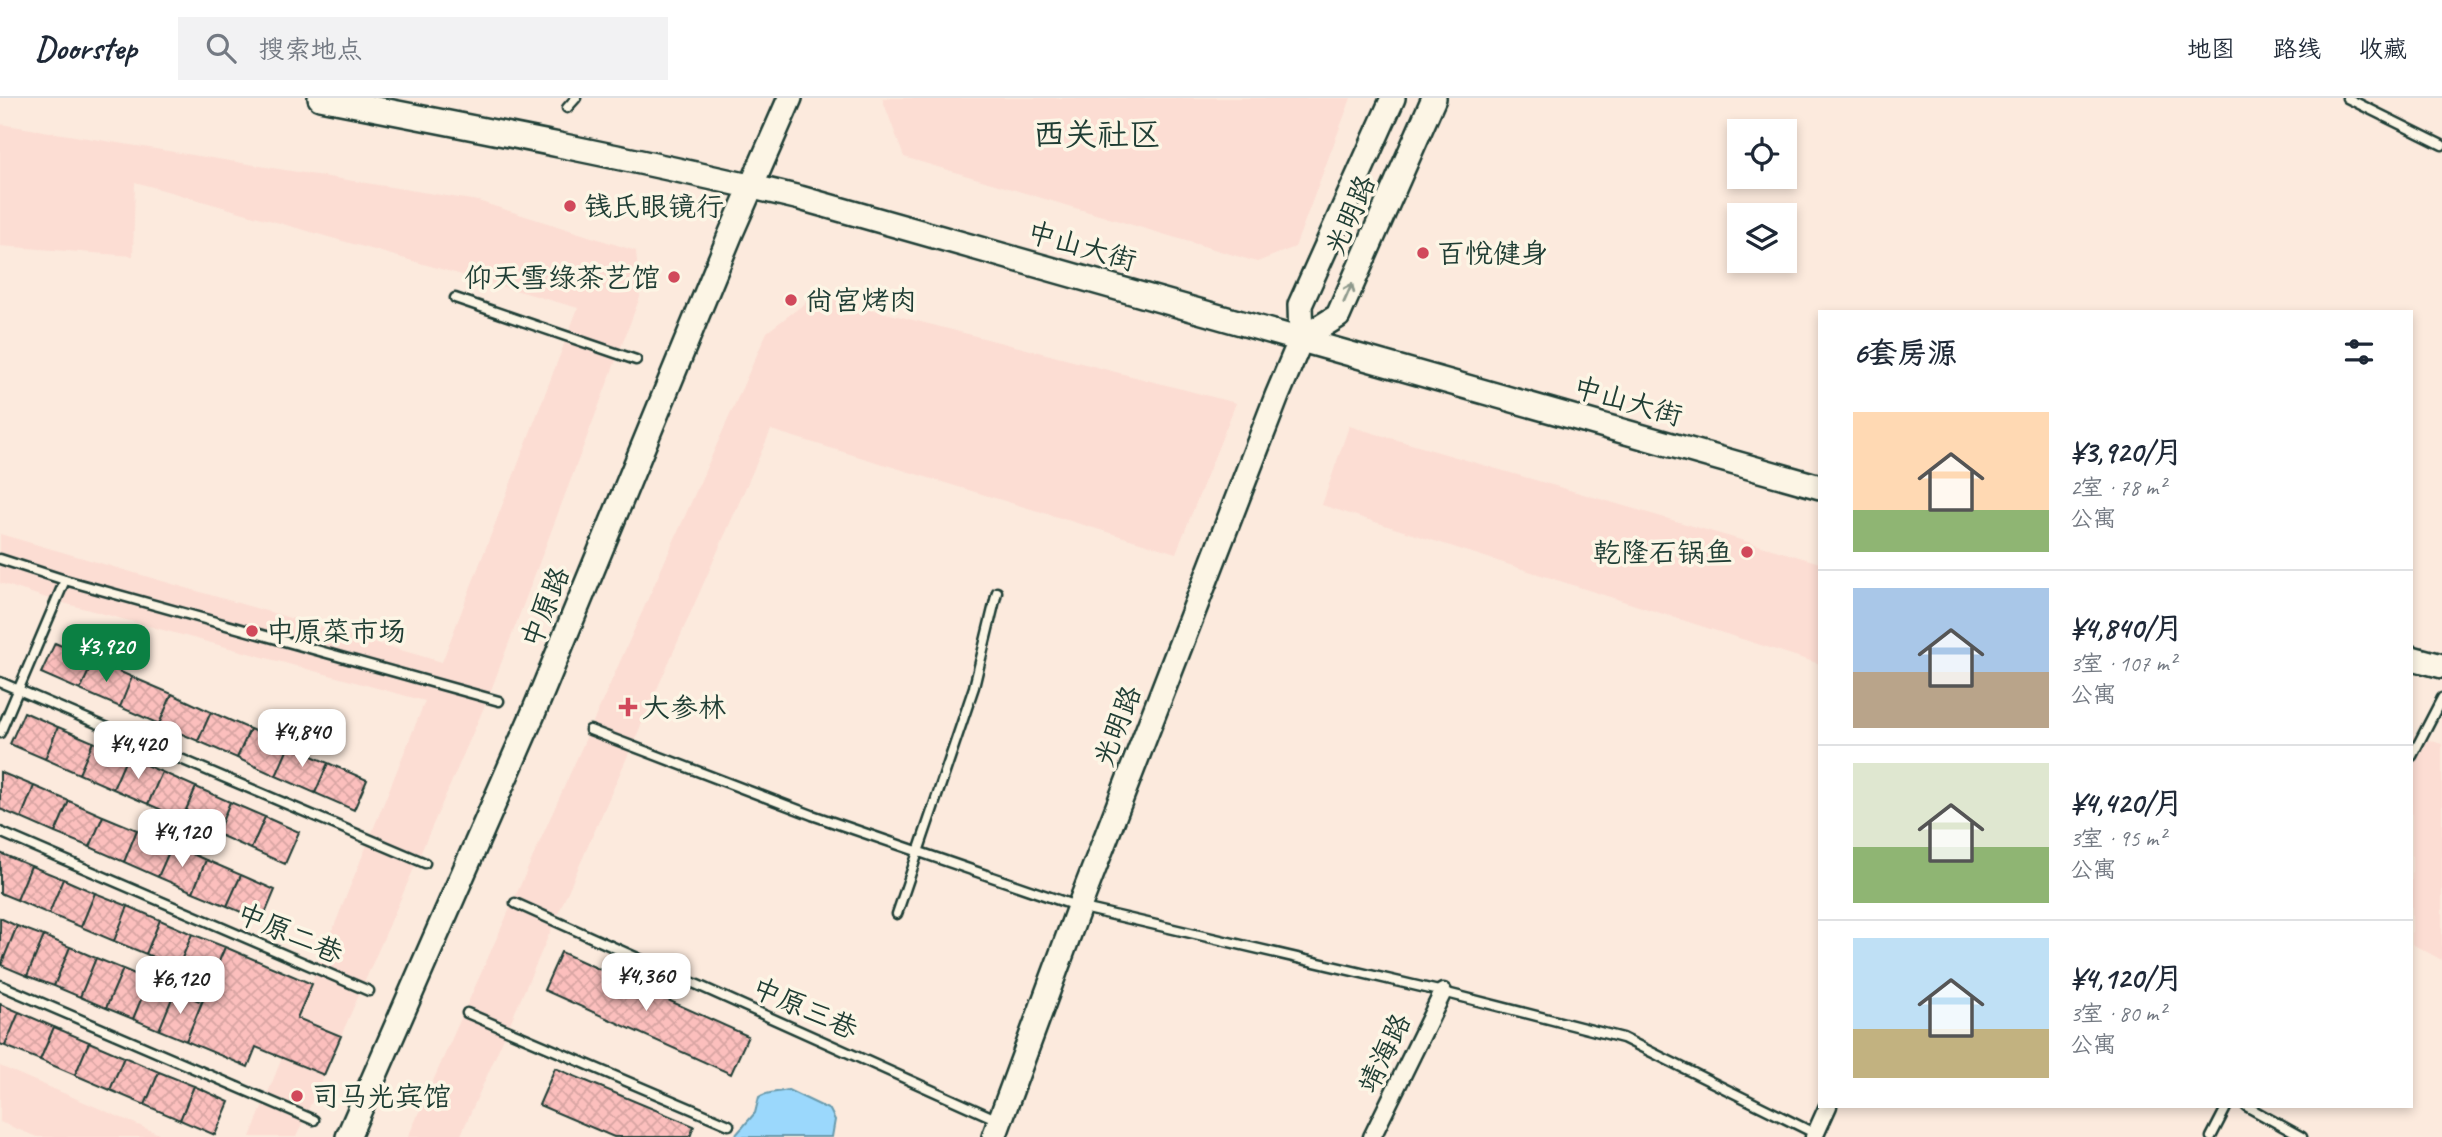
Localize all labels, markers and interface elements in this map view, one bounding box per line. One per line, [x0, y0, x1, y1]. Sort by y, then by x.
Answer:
search box [178, 17, 668, 80]
text: Doorstep [35, 27, 136, 69]
icon: search [202, 29, 240, 67]
text: 搜索地点 [258, 33, 362, 66]
text: 地图 [2187, 34, 2235, 64]
text: 路线 [2273, 34, 2321, 64]
text: 收藏 [2359, 34, 2407, 64]
district label: 西关社区 [1033, 114, 1161, 155]
map controls [1727, 119, 1797, 273]
button: locate [1727, 119, 1797, 189]
street label: 光明路 [1317, 170, 1383, 260]
place label: 钱氏眼镜行 [584, 189, 724, 224]
marker: 钱氏眼镜行 [562, 198, 578, 214]
button: layers [1727, 203, 1797, 273]
street label: 中山大街 [1023, 214, 1141, 278]
place label: 百悦健身 [1437, 236, 1549, 271]
marker: 百悦健身 [1415, 245, 1431, 261]
place label: 仰天雪绿茶艺馆 [464, 260, 660, 295]
marker: 仰天雪绿茶艺馆 [666, 269, 682, 285]
place label: 尚宫烤肉 [805, 283, 917, 318]
one-way arrow [1342, 283, 1355, 304]
marker: 尚宫烤肉 [783, 292, 799, 308]
icon: filters [2340, 333, 2378, 371]
text: 6套房源 [1853, 334, 1957, 372]
street label: 中山大街 [1569, 369, 1687, 433]
text: ¥3,920/月 [2070, 433, 2183, 471]
icon: home [1909, 440, 1993, 524]
text: 2室 · 78 m² [2070, 473, 2165, 502]
text: 公寓 [2070, 504, 2116, 533]
place label: 乾隆石锅鱼 [1593, 535, 1733, 570]
marker: 乾隆石锅鱼 [1739, 544, 1755, 560]
street label: 中原路 [513, 561, 577, 653]
text: ¥4,840/月 [2070, 609, 2183, 647]
place label: 中原菜市场 [266, 614, 406, 649]
icon: home [1909, 616, 1993, 700]
marker: 中原菜市场 [244, 623, 260, 639]
pin: ¥3,920 [49, 624, 163, 684]
text: ¥3,920 [78, 632, 134, 661]
text: 3室 · 107 m² [2070, 649, 2176, 678]
text: 公寓 [2070, 680, 2116, 709]
street label: 光明路 [1086, 681, 1148, 771]
place label: 大参林 [642, 690, 726, 725]
marker: 大参林 [620, 699, 636, 715]
pin: ¥4,840 [245, 710, 359, 769]
text: ¥4,840 [274, 717, 330, 746]
pin: ¥4,420 [81, 722, 195, 781]
text: ¥4,420 [110, 729, 166, 758]
text: ¥4,420/月 [2070, 784, 2183, 822]
icon: home [1909, 791, 1993, 875]
pin: ¥4,120 [125, 810, 239, 869]
text: ¥4,120 [154, 817, 210, 846]
text: 3室 · 95 m² [2070, 824, 2165, 853]
text: 公寓 [2070, 855, 2116, 884]
street label: 中原二巷 [232, 895, 349, 971]
pin: ¥4,360 [589, 954, 703, 1013]
pin: ¥6,120 [123, 956, 237, 1016]
text: ¥4,120/月 [2070, 959, 2183, 997]
text: ¥4,360 [618, 961, 674, 990]
text: ¥6,120 [152, 964, 208, 993]
icon: home [1909, 966, 1993, 1050]
street label: 中原三巷 [747, 969, 864, 1047]
text: 3室 · 80 m² [2070, 999, 2165, 1028]
street label: 靖海路 [1350, 1008, 1418, 1098]
text: 公寓 [2070, 1030, 2116, 1059]
place label: 司马光宾馆 [311, 1079, 451, 1114]
marker: 司马光宾馆 [289, 1088, 305, 1104]

